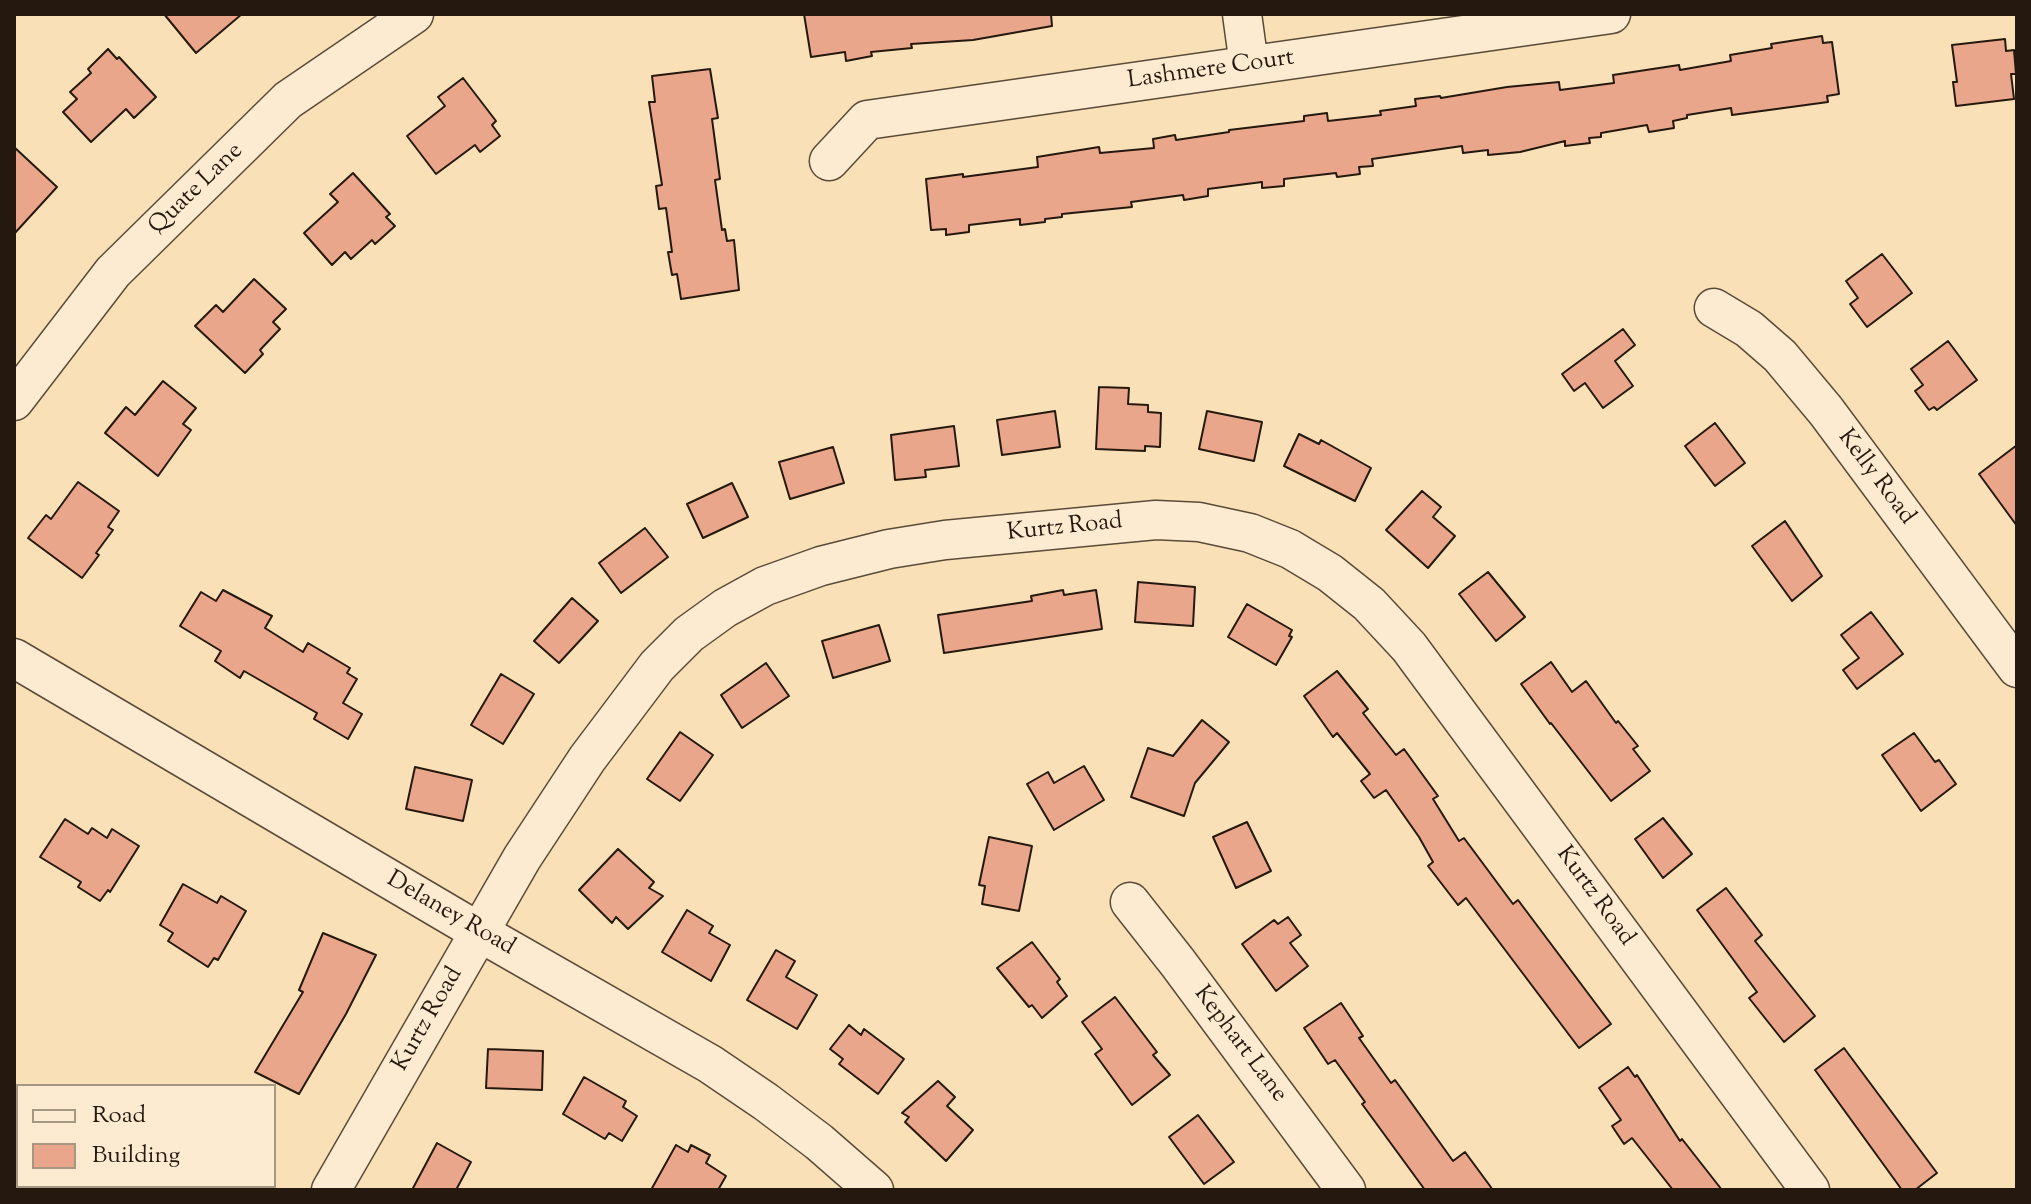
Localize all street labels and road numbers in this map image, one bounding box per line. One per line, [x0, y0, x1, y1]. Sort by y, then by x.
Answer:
street label: Lashmere Court [1126, 45, 1296, 97]
street label: Quate Lane [144, 138, 250, 242]
street label: Kelly Road [1830, 425, 1920, 531]
street label: Kurtz Road [1006, 509, 1124, 549]
street label: Kurtz Road [1548, 842, 1640, 952]
street label: Delaney Road [381, 867, 519, 963]
street label: Kurtz Road [388, 963, 470, 1077]
street label: Kephart Lane [1186, 981, 1292, 1109]

